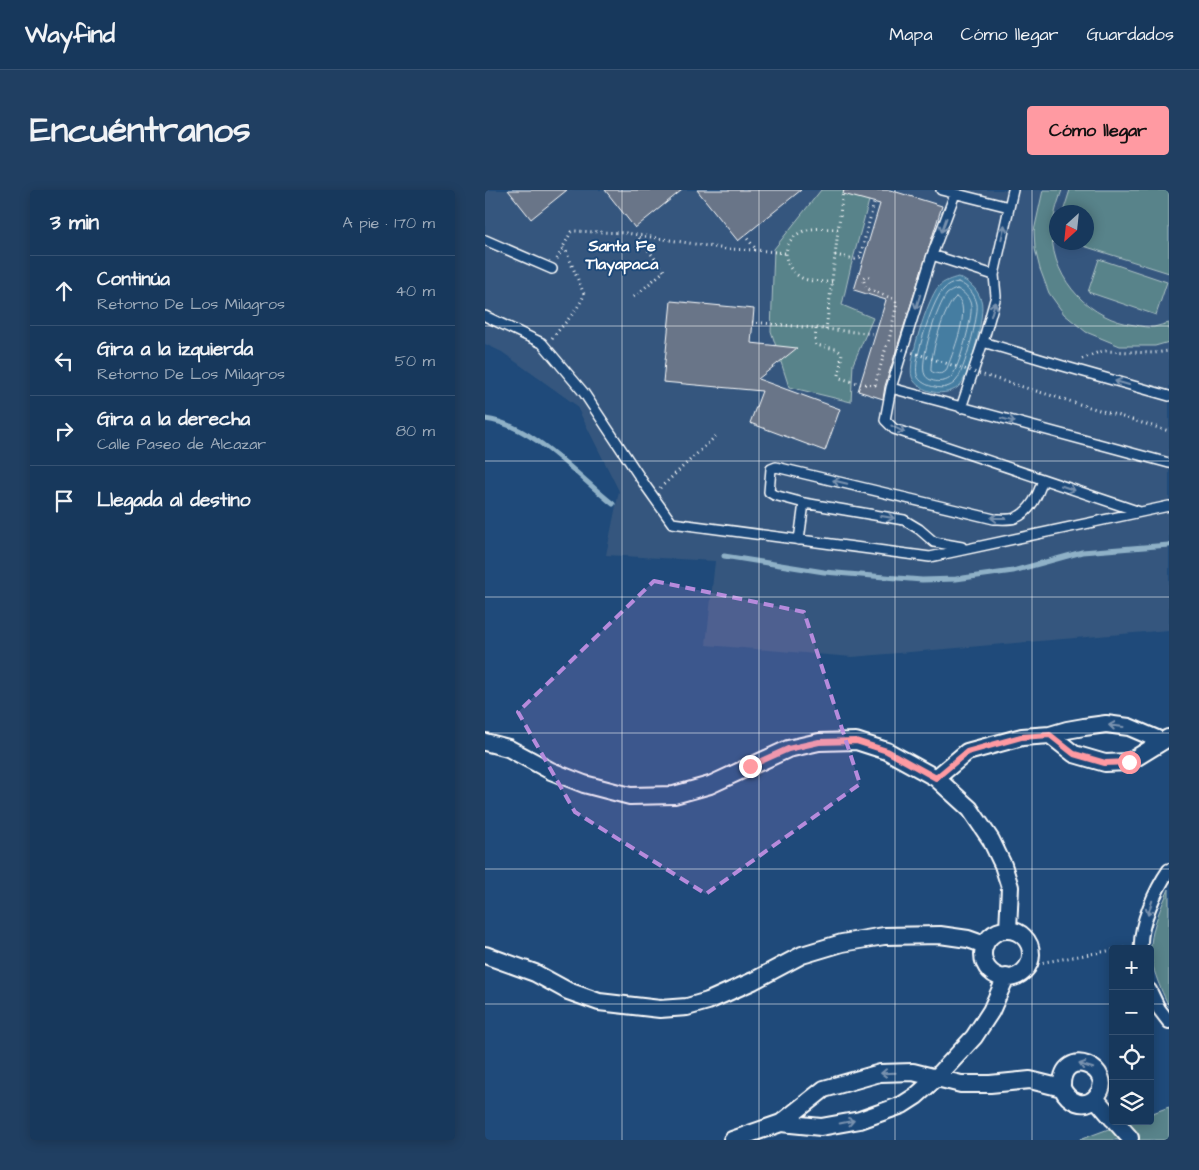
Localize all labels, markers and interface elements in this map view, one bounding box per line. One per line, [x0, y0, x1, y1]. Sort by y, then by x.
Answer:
text: Wayfind [25, 18, 115, 52]
text: Mapa [889, 22, 933, 47]
text: Cómo llegar [961, 22, 1059, 47]
text: Guardados [1087, 22, 1174, 47]
text: Encuéntranos [30, 106, 251, 155]
button: Cómo llegar [1027, 106, 1169, 155]
north arrow [1049, 205, 1094, 250]
text: 3 min [50, 208, 99, 237]
text: A pie · 170 m [342, 212, 435, 234]
one-way arrow [939, 216, 948, 232]
one-way arrow [999, 225, 1008, 241]
district label: Santa Fe Tlayapaca [585, 235, 659, 276]
text: Continúa [97, 266, 170, 293]
icon: ahead [50, 277, 78, 305]
text: 40 m [395, 280, 435, 302]
text: Retorno De Los Milagros [97, 293, 285, 315]
one-way arrow [912, 293, 922, 309]
one-way arrow [988, 301, 998, 317]
text: Gira a la izquierda [97, 336, 253, 363]
icon: left [50, 347, 78, 375]
text: 50 m [395, 350, 435, 372]
text: Retorno De Los Milagros [97, 363, 285, 385]
one-way arrow [1114, 378, 1130, 387]
text: Gira a la derecha [97, 406, 250, 433]
one-way arrow [999, 416, 1015, 425]
icon: right [50, 417, 78, 445]
text: 80 m [396, 420, 435, 442]
one-way arrow [890, 424, 905, 434]
text: Calle Paseo de Alcazar [97, 433, 266, 455]
one-way arrow [832, 477, 848, 486]
one-way arrow [1059, 483, 1075, 493]
icon: arrive [50, 487, 78, 515]
text: Llegada al destino [97, 487, 250, 514]
one-way arrow [879, 513, 895, 523]
one-way arrow [990, 513, 1006, 523]
one-way arrow [1109, 721, 1125, 731]
route start [1118, 751, 1141, 774]
route end [739, 755, 762, 778]
one-way arrow [1144, 899, 1154, 915]
map controls [1109, 945, 1154, 1125]
button: + [1109, 945, 1154, 990]
button: − [1109, 990, 1154, 1035]
button: locate [1109, 1035, 1154, 1080]
one-way arrow [1078, 1060, 1094, 1070]
one-way arrow [880, 1068, 896, 1077]
button: layers [1109, 1080, 1154, 1125]
one-way arrow [838, 1117, 854, 1127]

